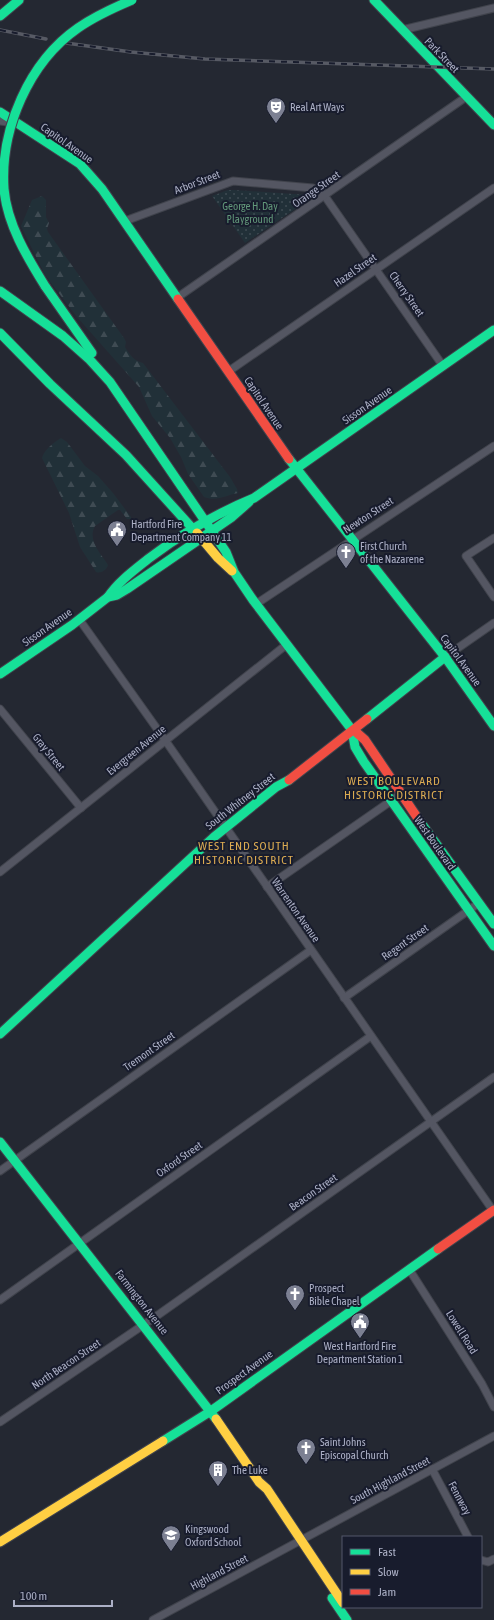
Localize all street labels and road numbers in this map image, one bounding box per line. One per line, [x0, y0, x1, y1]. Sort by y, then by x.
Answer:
street label: Park Street [422, 35, 462, 75]
street label: Capitol Avenue [39, 121, 95, 165]
street label: Arbor Street [172, 168, 222, 196]
street label: Orange Street [290, 168, 342, 210]
street label: Hazel Street [332, 251, 378, 289]
street label: Cherry Street [387, 269, 427, 319]
street label: Capitol Avenue [242, 374, 286, 432]
street label: Sisson Avenue [340, 384, 394, 426]
street label: Newton Street [341, 494, 395, 536]
street label: Sisson Avenue [20, 606, 74, 648]
street label: Capitol Avenue [438, 632, 484, 688]
street label: Evergreen Avenue [104, 723, 168, 777]
street label: Gray Street [30, 731, 68, 773]
street label: South Whitney Street [203, 770, 277, 832]
street label: West Boulevard [412, 814, 458, 872]
street label: Warrenton Avenue [270, 876, 322, 944]
street label: Regent Street [379, 922, 431, 962]
street label: Tremont Street [121, 1029, 177, 1073]
street label: Oxford Street [154, 1139, 204, 1179]
street label: Beacon Street [287, 1171, 339, 1213]
street label: Farmington Avenue [113, 1267, 171, 1337]
street label: Lowell Road [444, 1308, 480, 1356]
street label: North Beacon Street [29, 1337, 103, 1391]
street label: Prospect Avenue [213, 1347, 275, 1397]
street label: South Highland Street [348, 1454, 432, 1506]
street label: Fennway [446, 1479, 474, 1517]
street label: Highland Street [188, 1552, 250, 1592]

